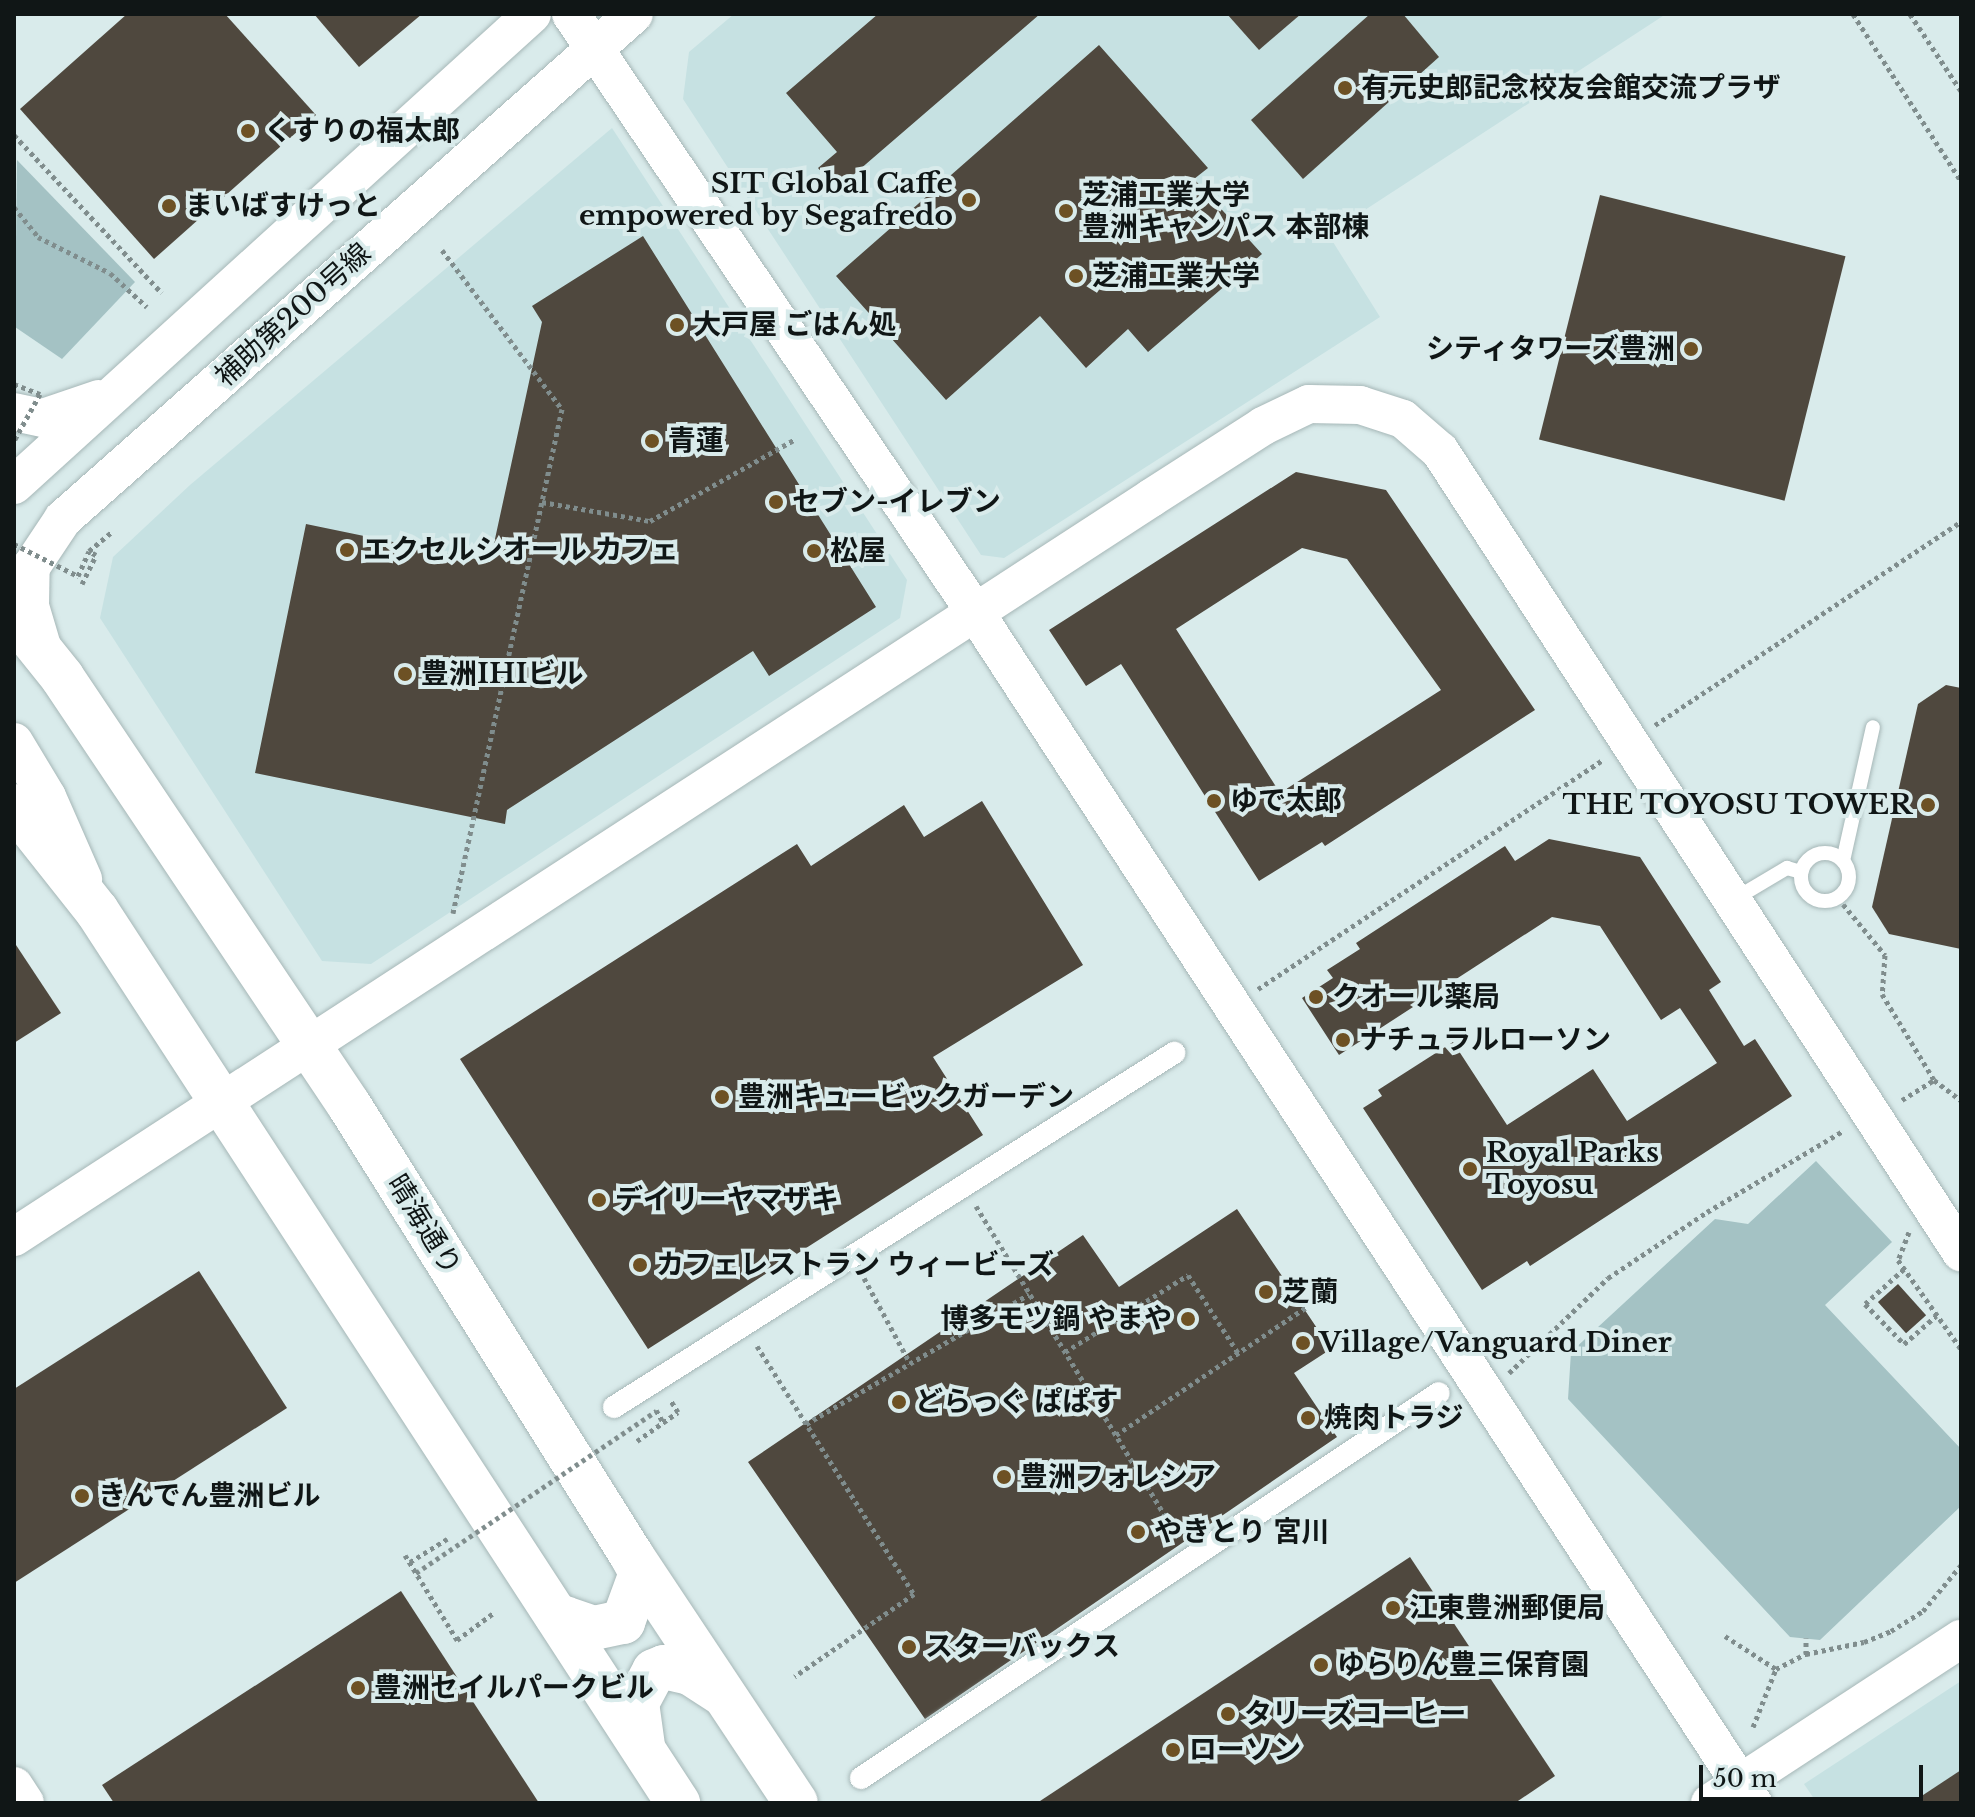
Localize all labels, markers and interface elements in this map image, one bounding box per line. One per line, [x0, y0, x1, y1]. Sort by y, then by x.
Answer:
place label: 有元史郎記念校友会館交流プラザ [1361, 71, 1781, 105]
marker: 有元史郎記念校友会館交流プラザ [1336, 79, 1354, 97]
place label: くすりの福太郎 [264, 114, 460, 148]
marker: くすりの福太郎 [239, 122, 257, 140]
place label: SIT Global Caffe empowered by Segafredo [578, 167, 953, 233]
place label: 芝浦工業大学 豊洲キャンパス 本部棟 [1082, 178, 1369, 244]
place label: まいばすけっと [185, 189, 381, 223]
marker: SIT Global Caffe empowered by Segafredo [960, 191, 978, 209]
marker: まいばすけっと [160, 197, 178, 215]
marker: 芝浦工業大学 豊洲キャンパス 本部棟 [1057, 202, 1075, 220]
street label: 補助第200号線 [208, 237, 378, 393]
place label: 芝浦工業大学 [1092, 259, 1260, 293]
marker: 芝浦工業大学 [1067, 267, 1085, 285]
place label: 大戸屋 ごはん処 [693, 308, 896, 342]
marker: 大戸屋 ごはん処 [668, 316, 686, 334]
place label: シティタワーズ豊洲 [1423, 332, 1675, 366]
marker: シティタワーズ豊洲 [1682, 340, 1700, 358]
place label: 青蓮 [668, 424, 724, 458]
marker: 青蓮 [643, 432, 661, 450]
place label: セブン-イレブン [792, 485, 1001, 519]
marker: セブン-イレブン [767, 493, 785, 511]
place label: エクセルシオール カフェ [363, 533, 678, 567]
place label: 松屋 [830, 534, 886, 568]
marker: エクセルシオール カフェ [338, 541, 356, 559]
marker: 松屋 [805, 542, 823, 560]
place label: 豊洲IHIビル [421, 657, 583, 691]
marker: 豊洲IHIビル [396, 665, 414, 683]
place label: ゆで太郎 [1230, 784, 1342, 818]
place label: THE TOYOSU TOWER [1561, 788, 1912, 822]
marker: ゆで太郎 [1205, 792, 1223, 810]
marker: THE TOYOSU TOWER [1919, 796, 1937, 814]
place label: クオール薬局 [1332, 980, 1500, 1014]
marker: クオール薬局 [1307, 988, 1325, 1006]
place label: ナチュラルローソン [1359, 1023, 1611, 1057]
marker: ナチュラルローソン [1334, 1031, 1352, 1049]
place label: 豊洲キュービックガーデン [738, 1080, 1074, 1114]
marker: 豊洲キュービックガーデン [713, 1088, 731, 1106]
place label: Royal Parks Toyosu [1486, 1136, 1659, 1202]
marker: Royal Parks Toyosu [1461, 1160, 1479, 1178]
street label: 晴海通り [380, 1169, 468, 1281]
place label: デイリーヤマザキ [615, 1183, 839, 1217]
marker: デイリーヤマザキ [590, 1191, 608, 1209]
place label: カフェレストラン ウィービーズ [656, 1248, 1055, 1282]
marker: カフェレストラン ウィービーズ [631, 1256, 649, 1274]
place label: 芝蘭 [1282, 1275, 1338, 1309]
marker: 芝蘭 [1257, 1283, 1275, 1301]
place label: 博多モツ鍋 やまや [941, 1302, 1172, 1336]
marker: 博多モツ鍋 やまや [1179, 1310, 1197, 1328]
place label: Village/Vanguard Diner [1319, 1326, 1672, 1360]
marker: Village/Vanguard Diner [1294, 1334, 1312, 1352]
place label: どらっぐ ぱぱす [915, 1385, 1118, 1419]
marker: どらっぐ ぱぱす [890, 1393, 908, 1411]
place label: 焼肉トラジ [1324, 1401, 1464, 1435]
marker: 焼肉トラジ [1299, 1409, 1317, 1427]
place label: 豊洲フォレシア [1020, 1460, 1216, 1494]
marker: 豊洲フォレシア [995, 1468, 1013, 1486]
place label: きんでん豊洲ビル [98, 1479, 322, 1513]
marker: きんでん豊洲ビル [73, 1487, 91, 1505]
place label: やきとり 宮川 [1154, 1515, 1329, 1549]
marker: やきとり 宮川 [1129, 1523, 1147, 1541]
place label: 江東豊洲郵便局 [1409, 1591, 1605, 1625]
marker: 江東豊洲郵便局 [1384, 1599, 1402, 1617]
place label: スターバックス [925, 1630, 1121, 1664]
marker: スターバックス [900, 1638, 918, 1656]
place label: ゆらりん豊三保育園 [1337, 1648, 1589, 1682]
marker: ゆらりん豊三保育園 [1312, 1656, 1330, 1674]
place label: 豊洲セイルパークビル [374, 1671, 654, 1705]
marker: 豊洲セイルパークビル [349, 1679, 367, 1697]
place label: タリーズコーヒー [1244, 1697, 1468, 1731]
marker: タリーズコーヒー [1219, 1705, 1237, 1723]
place label: ローソン [1189, 1733, 1301, 1767]
marker: ローソン [1164, 1741, 1182, 1759]
scale bar [1703, 1749, 1927, 1799]
text: 50 m [1713, 1764, 1776, 1793]

